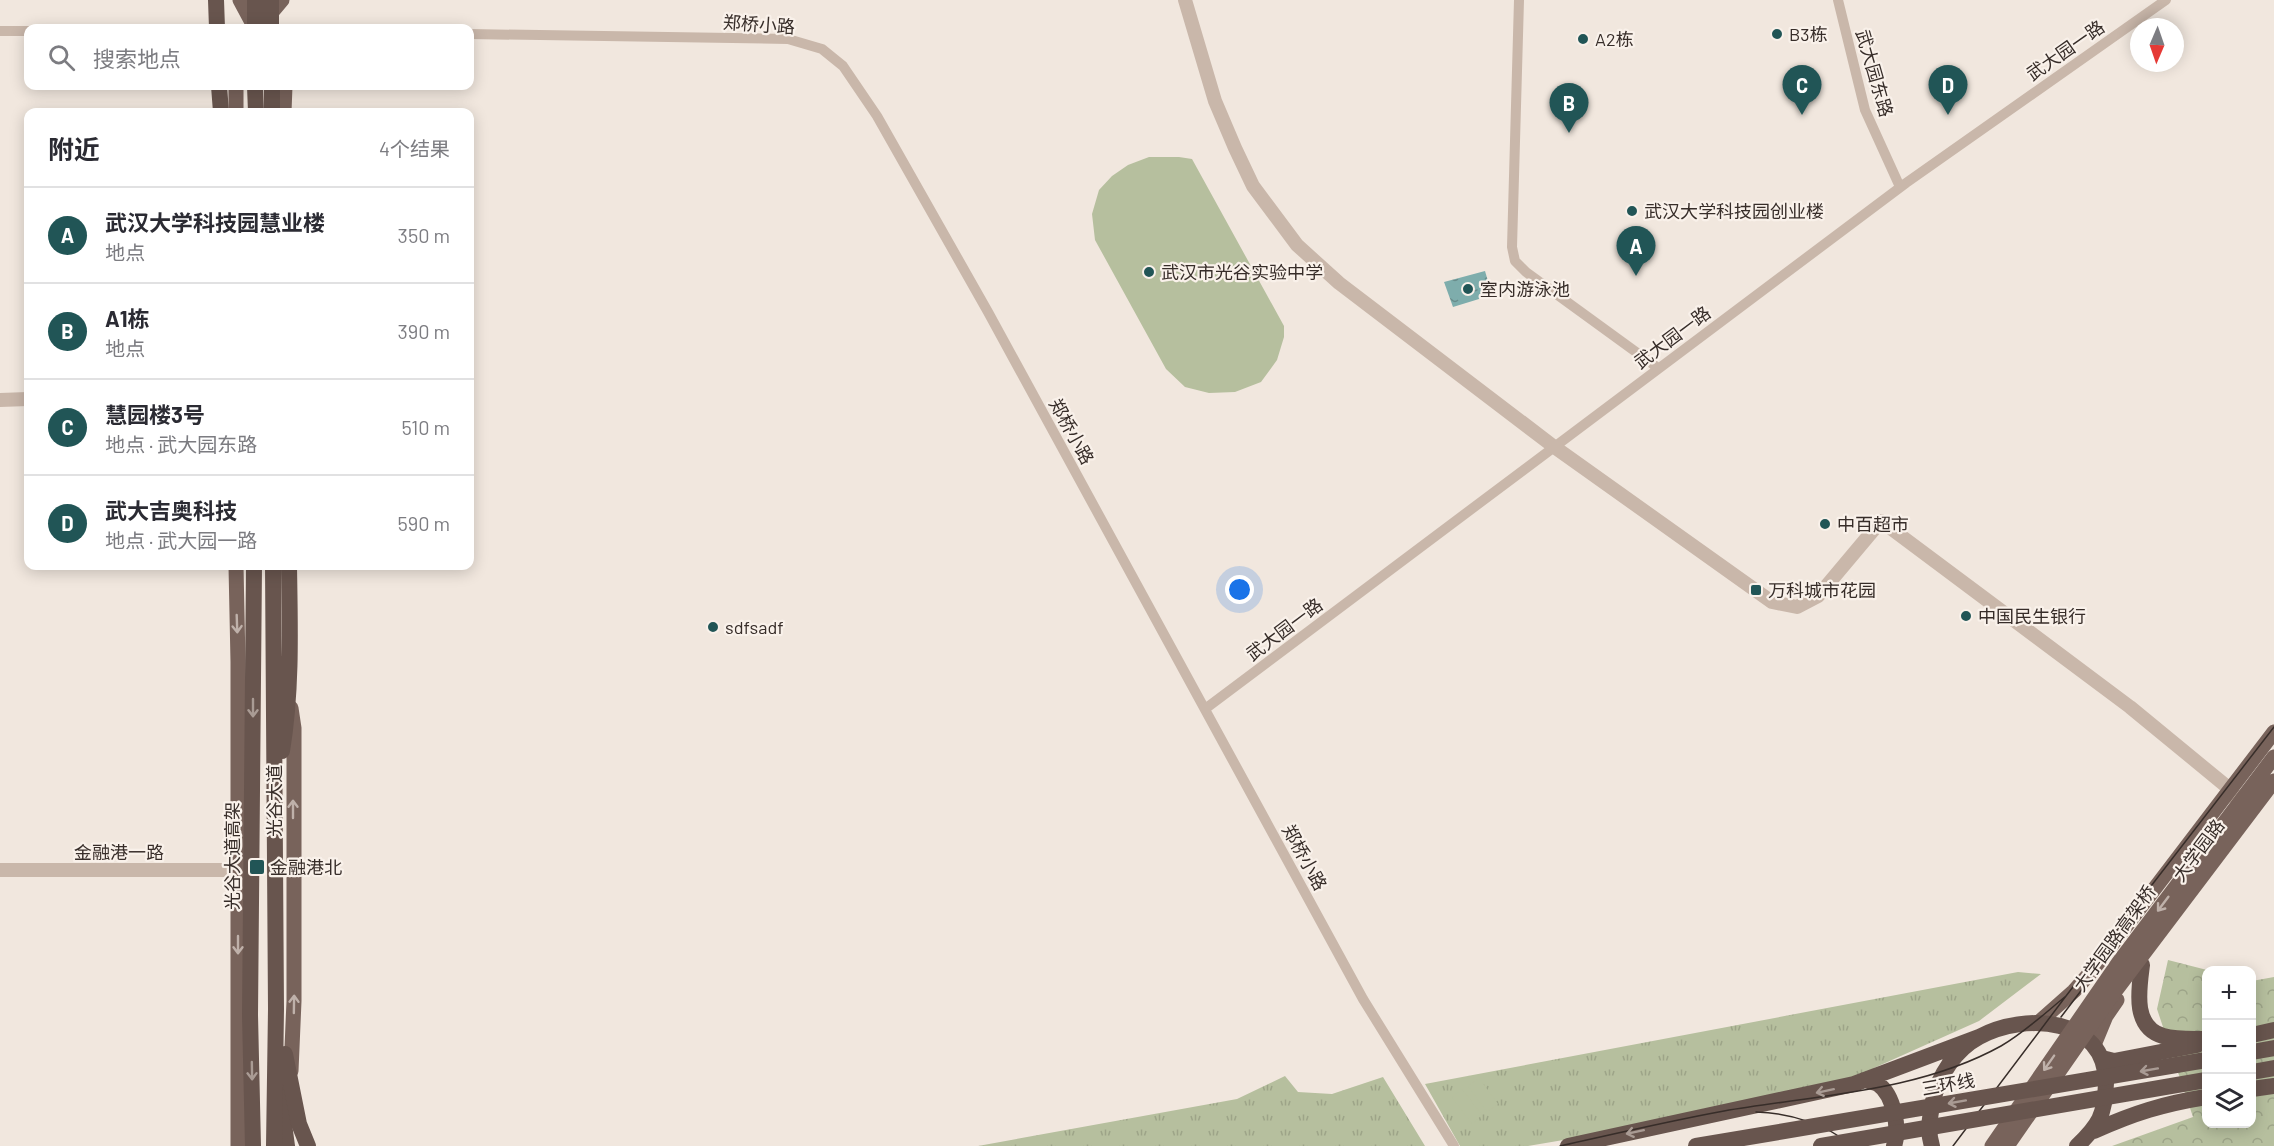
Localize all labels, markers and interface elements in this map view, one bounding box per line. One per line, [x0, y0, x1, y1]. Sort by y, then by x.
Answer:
street label: 郑桥小路 [722, 11, 796, 37]
street label: 武大园一路 [2022, 15, 2108, 85]
north arrow [2130, 18, 2184, 72]
place label: B3栋 [1789, 23, 1828, 45]
search box [24, 24, 474, 90]
marker: B3栋 [1770, 27, 1784, 41]
street label: 武大园东路 [1852, 27, 1898, 119]
place label: A2栋 [1595, 28, 1634, 50]
marker: A2栋 [1576, 32, 1590, 46]
icon: search [45, 41, 78, 74]
text: 搜索地点 [93, 45, 181, 71]
pin: C [1782, 66, 1822, 115]
pin: D [1928, 66, 1968, 115]
pin: B [1550, 84, 1588, 133]
text: 附近 [48, 133, 100, 164]
text: 4个结果 [379, 136, 450, 160]
place label: 武汉大学科技园创业楼 [1644, 200, 1824, 222]
marker: 武汉大学科技园创业楼 [1625, 204, 1639, 218]
text: 武汉大学科技园慧业楼 [105, 209, 325, 235]
text: A [61, 223, 74, 247]
text: 350 m [398, 223, 450, 247]
pin: A [1616, 226, 1656, 276]
text: 地点 [105, 240, 145, 264]
place label: 武汉市光谷实验中学 [1161, 261, 1323, 283]
marker: 武汉市光谷实验中学 [1142, 265, 1156, 279]
place label: 室内游泳池 [1480, 278, 1570, 300]
marker: 室内游泳池 [1461, 282, 1475, 296]
street label: 武大园一路 [1629, 301, 1715, 373]
text: A1栋 [105, 305, 150, 331]
text: B [61, 319, 74, 343]
text: 390 m [397, 319, 450, 343]
text: 地点 [105, 336, 145, 360]
street label: 郑桥小路 [1045, 394, 1099, 468]
text: 慧园楼3号 [105, 401, 205, 427]
text: C [61, 415, 74, 439]
text: 510 m [401, 415, 450, 439]
text: 地点 · 武大园东路 [105, 432, 257, 456]
text: 武大吉奥科技 [105, 497, 237, 523]
text: D [61, 511, 74, 535]
text: 590 m [397, 511, 450, 535]
place label: 中百超市 [1837, 513, 1909, 535]
marker: 中百超市 [1818, 517, 1832, 531]
text: 地点 · 武大园一路 [105, 528, 257, 552]
your location [1225, 575, 1254, 604]
place label: 万科城市花园 [1768, 579, 1876, 601]
marker: 万科城市花园 [1749, 583, 1763, 597]
street label: 武大园一路 [1241, 593, 1327, 665]
place label: 中国民生银行 [1978, 605, 2086, 627]
marker: 中国民生银行 [1959, 609, 1973, 623]
one-way arrow [232, 613, 243, 633]
place label: sdfsadf [725, 616, 784, 638]
marker: sdfsadf [706, 620, 720, 634]
one-way arrow [247, 697, 259, 717]
street label: 光谷大道 [263, 765, 285, 837]
one-way arrow [288, 799, 299, 819]
street label: 光谷大道高架 [221, 802, 243, 910]
street label: 大学园路 [2168, 815, 2228, 885]
street label: 郑桥小路 [1278, 820, 1332, 894]
street label: 金融港一路 [74, 841, 164, 863]
place label: 金融港北 [270, 856, 342, 878]
marker: 金融港北 [248, 858, 266, 876]
street label: 大学园路高架桥 [2068, 881, 2160, 995]
one-way arrow [2157, 896, 2169, 912]
one-way arrow [232, 934, 244, 954]
map controls [2202, 966, 2256, 1128]
button: + [2202, 966, 2256, 1020]
one-way arrow [288, 994, 300, 1014]
button: − [2202, 1020, 2256, 1074]
one-way arrow [2043, 1054, 2055, 1070]
one-way arrow [246, 1060, 257, 1080]
one-way arrow [2139, 1064, 2159, 1075]
street label: 三环线 [1920, 1068, 1976, 1100]
button: layers [2202, 1074, 2256, 1128]
one-way arrow [1816, 1085, 1835, 1097]
one-way arrow [1947, 1097, 1967, 1108]
one-way arrow [1625, 1126, 1644, 1138]

